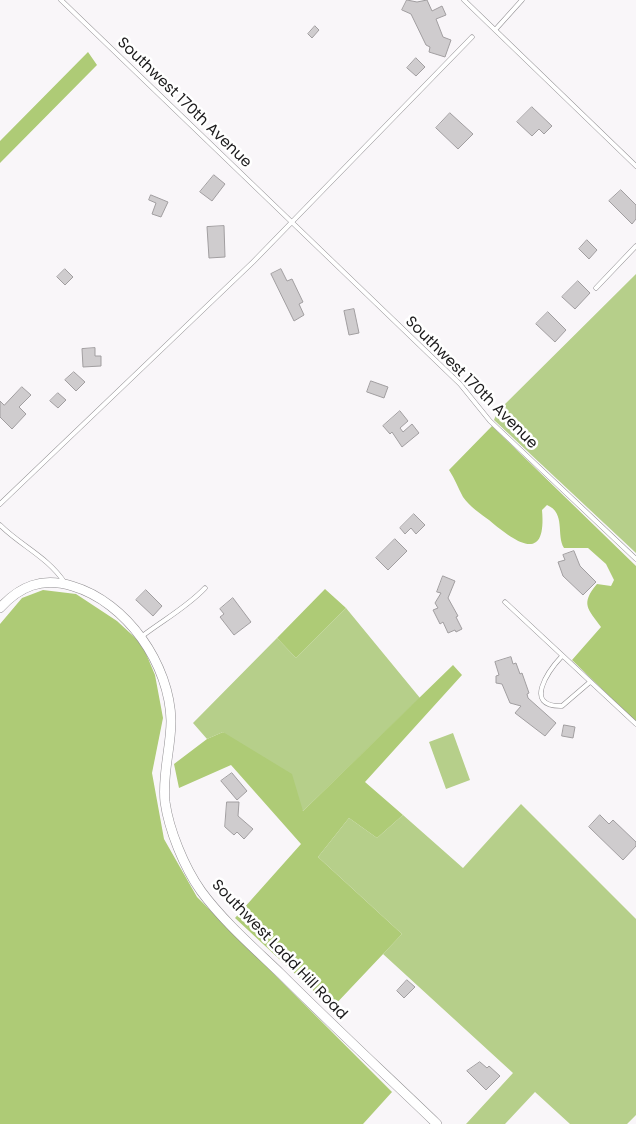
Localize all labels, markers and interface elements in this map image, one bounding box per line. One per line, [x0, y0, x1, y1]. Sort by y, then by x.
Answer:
street label: Southwest 170th Avenue [113, 34, 255, 172]
street label: Southwest 170th Avenue [401, 313, 541, 453]
street label: Southwest Ladd Hill Road [207, 876, 351, 1024]

